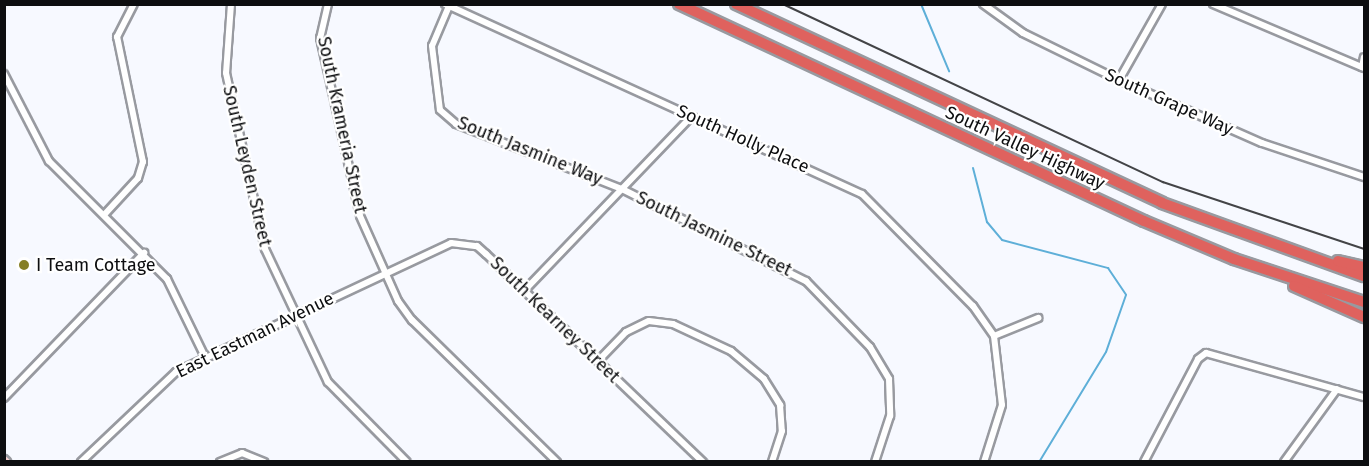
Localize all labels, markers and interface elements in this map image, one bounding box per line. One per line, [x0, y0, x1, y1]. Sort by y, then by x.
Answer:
street label: South Krameria Street [313, 35, 371, 215]
street label: South Grape Way [1102, 64, 1236, 140]
street label: South Leyden Street [218, 83, 276, 249]
street label: South Holly Place [673, 100, 813, 178]
street label: South Valley Highway [942, 102, 1108, 194]
street label: South Jasmine Way [454, 112, 606, 190]
street label: South Jasmine Street [633, 187, 795, 281]
street label: South Kearney Street [486, 252, 624, 388]
place label: I Team Cottage [36, 254, 156, 276]
marker: I Team Cottage [17, 258, 31, 272]
street label: East Eastman Avenue [173, 287, 337, 383]

